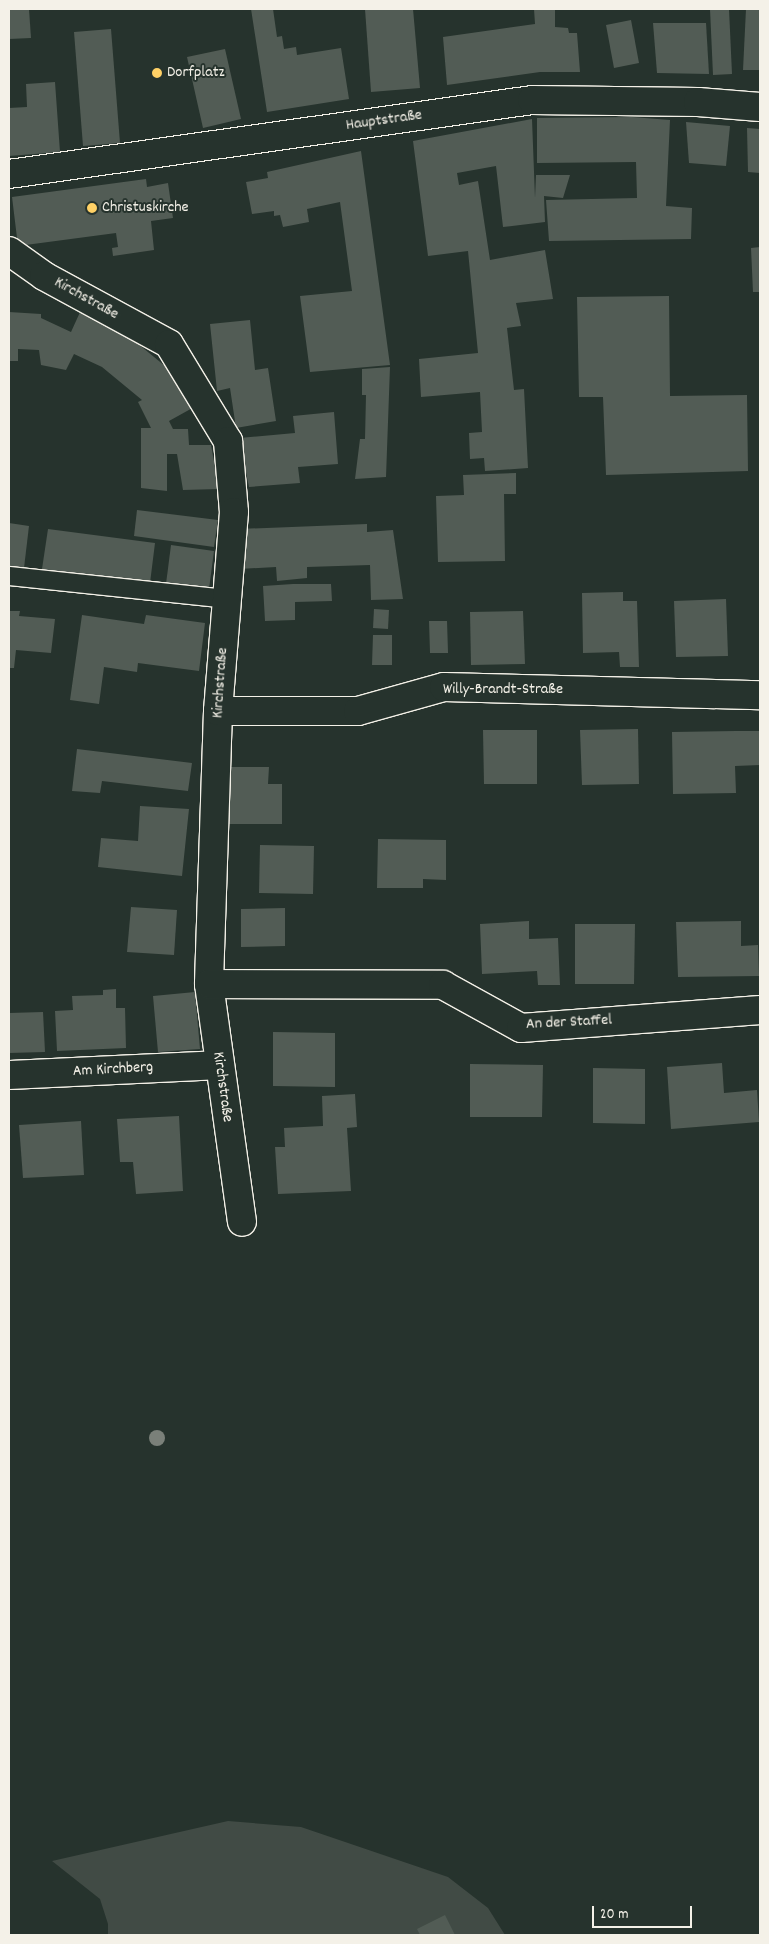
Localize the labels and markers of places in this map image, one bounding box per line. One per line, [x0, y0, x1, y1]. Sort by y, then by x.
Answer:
place label: Dorfplatz [167, 63, 225, 83]
marker: Dorfplatz [151, 67, 163, 79]
place label: Christuskirche [102, 198, 189, 218]
marker: Christuskirche [86, 202, 98, 214]

